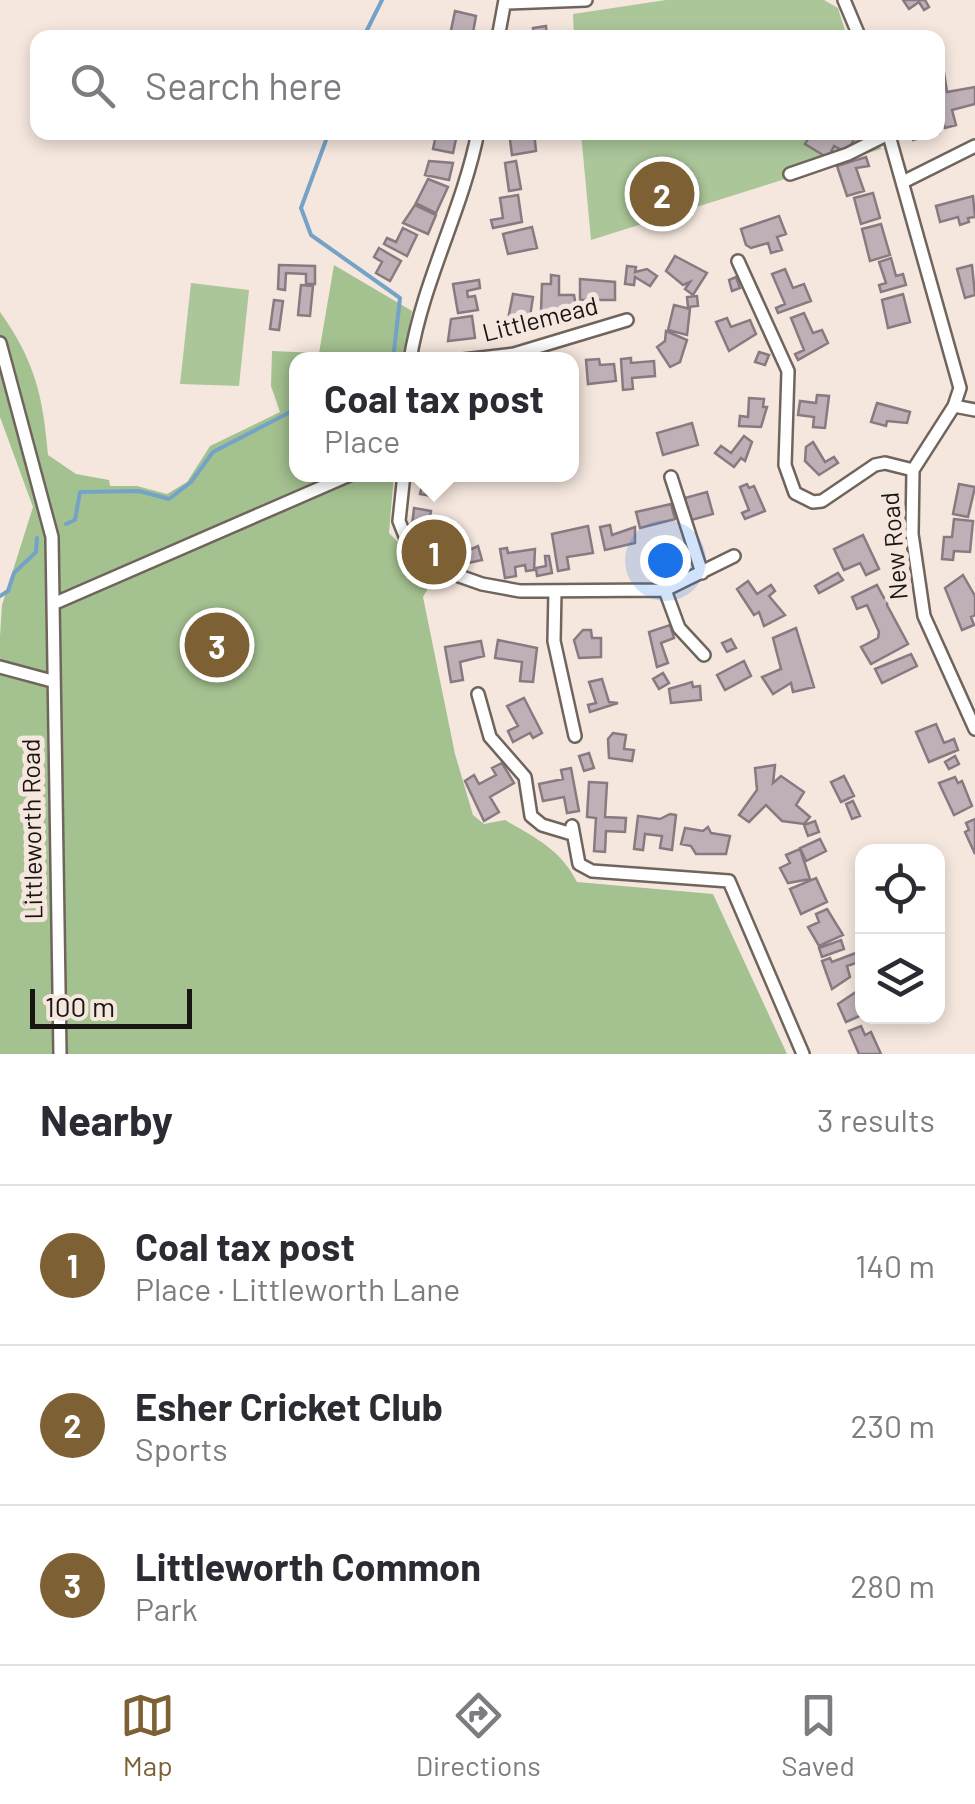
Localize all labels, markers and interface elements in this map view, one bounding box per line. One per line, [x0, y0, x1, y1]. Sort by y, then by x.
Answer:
search box [30, 30, 945, 140]
icon: search [65, 58, 120, 113]
text: Search here [145, 62, 343, 108]
pin: 2 [630, 156, 694, 232]
street label: Littlemead [479, 289, 601, 347]
popup [289, 352, 579, 482]
text: Coal tax post [324, 375, 544, 421]
text: Place [324, 421, 400, 459]
street label: New Road [873, 491, 913, 601]
pin: 1 [402, 514, 466, 590]
your location [640, 535, 691, 586]
pin: 3 [184, 608, 250, 682]
street label: Littleworth Road [14, 738, 48, 920]
map controls [855, 844, 945, 1024]
button: locate [855, 844, 945, 934]
button: layers [855, 934, 945, 1024]
scale bar [30, 984, 192, 1028]
text: 100 m [45, 989, 115, 1023]
text: Nearby [40, 1094, 173, 1144]
text: 3 results [817, 1100, 935, 1138]
text: Coal tax post [135, 1223, 355, 1269]
text: 1 [67, 1246, 78, 1284]
text: 140 m [855, 1246, 935, 1284]
text: Place · Littleworth Lane [135, 1269, 460, 1307]
text: Esher Cricket Club [135, 1383, 443, 1429]
text: 2 [64, 1406, 81, 1444]
text: 230 m [851, 1406, 935, 1444]
text: Sports [135, 1429, 228, 1467]
text: Littleworth Common [135, 1543, 481, 1589]
text: 3 [64, 1566, 81, 1604]
text: 280 m [850, 1566, 935, 1604]
text: Park [135, 1589, 198, 1627]
tab: Map [120, 1688, 175, 1782]
tab: Directions [416, 1688, 541, 1782]
tab: Saved [781, 1688, 855, 1782]

